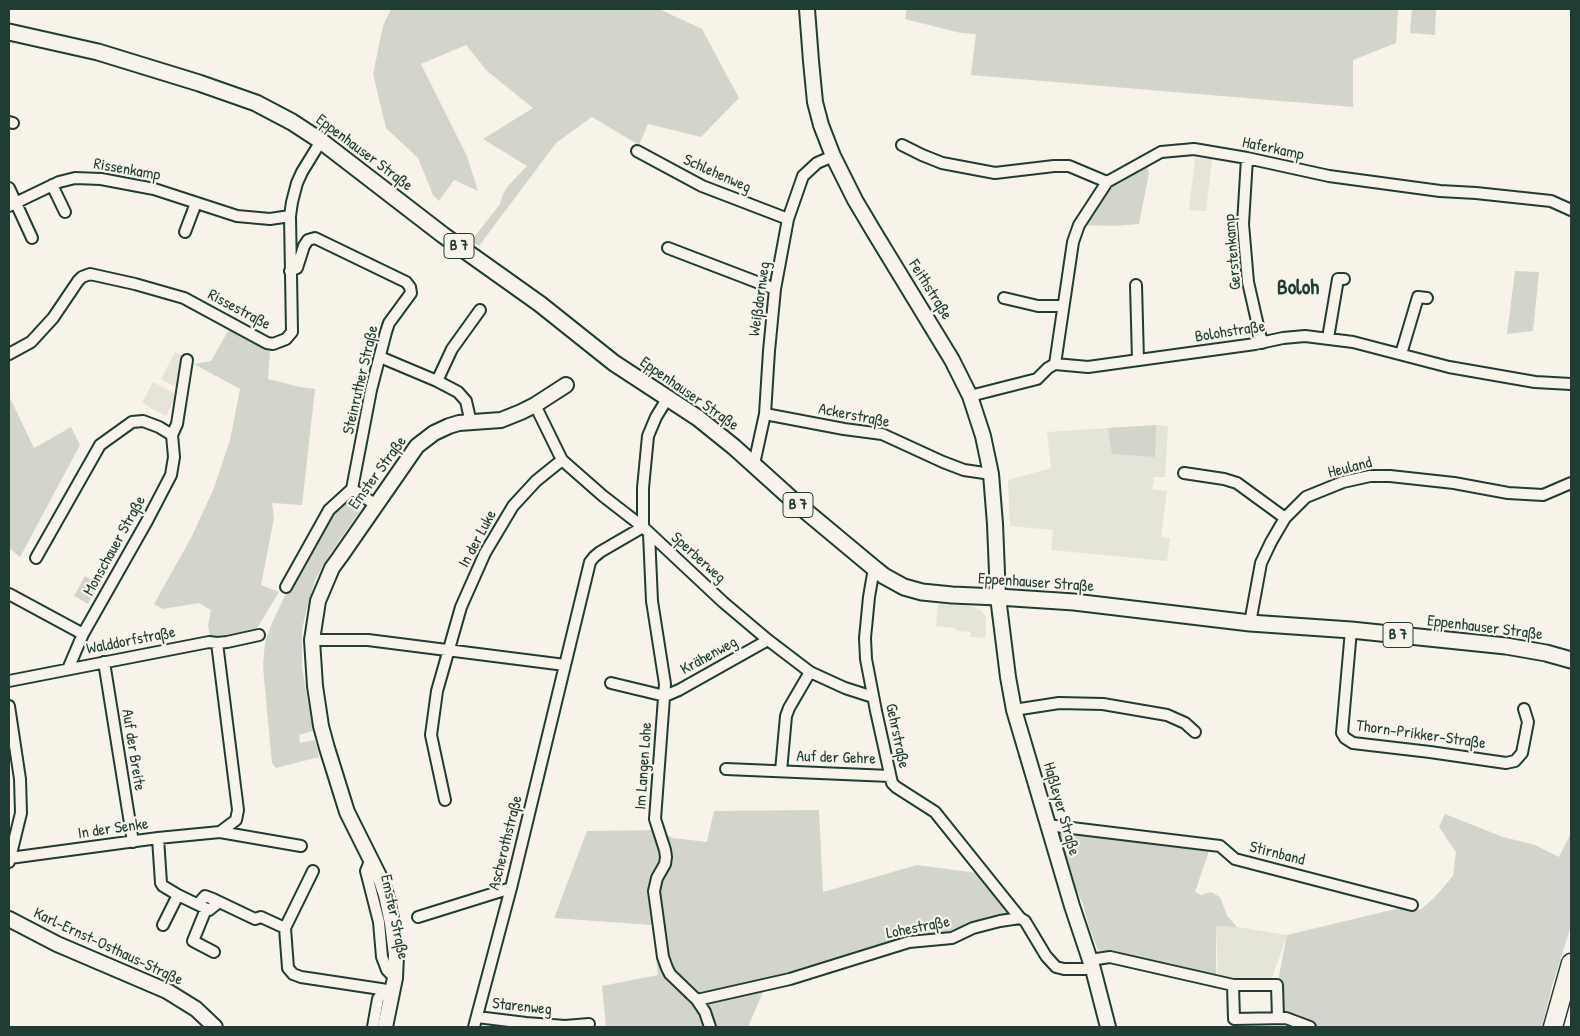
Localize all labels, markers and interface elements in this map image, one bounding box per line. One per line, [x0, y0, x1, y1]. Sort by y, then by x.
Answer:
street label: Eppenhauser Straße [312, 110, 416, 196]
street label: Haferkamp [1240, 133, 1306, 165]
street label: Schlehenweg [680, 151, 754, 197]
street label: Rissenkamp [92, 155, 162, 185]
street label: Gerstenkamp [1220, 213, 1246, 291]
road number: B 7 [444, 234, 474, 258]
street label: Feithstraße [904, 256, 956, 324]
street label: Weißdornweg [745, 260, 775, 338]
district label: Boloh [1277, 275, 1319, 301]
street label: Rissestraße [204, 285, 274, 335]
street label: Bolohstraße [1193, 317, 1267, 347]
street label: Steinruther Straße [339, 324, 383, 436]
street label: Eppenhauser Straße [636, 353, 742, 435]
street label: Ackerstraße [817, 400, 891, 432]
street label: Emster Straße [345, 433, 411, 513]
street label: Heuland [1326, 453, 1374, 483]
road number: B 7 [783, 492, 813, 518]
street label: Monschauer Straße [80, 493, 150, 599]
street label: In der Luke [455, 507, 501, 571]
street label: Sperberweg [667, 529, 729, 587]
street label: Eppenhauser Straße [977, 569, 1095, 597]
street label: Eppenhauser Straße [1426, 611, 1544, 645]
road number: B 7 [1383, 622, 1413, 648]
street label: Walddorfstraße [85, 623, 177, 659]
street label: Krähenweg [677, 633, 741, 679]
street label: Gehrstraße [881, 702, 913, 770]
street label: Auf der Breite [117, 708, 149, 792]
street label: Thorn-Prikker-Straße [1355, 716, 1487, 754]
street label: Im Langen Lohe [631, 722, 657, 810]
street label: Auf der Gehre [796, 747, 876, 769]
street label: Haßleyer Straße [1039, 760, 1083, 858]
street label: Ascherothstraße [485, 794, 527, 892]
street label: In der Senke [76, 815, 150, 843]
street label: Stirnband [1247, 838, 1307, 870]
street label: Emster Straße [376, 873, 412, 961]
street label: Karl-Ernst-Osthaus-Straße [30, 904, 186, 990]
street label: Lohestraße [885, 912, 951, 944]
street label: Starenweg [491, 994, 553, 1020]

